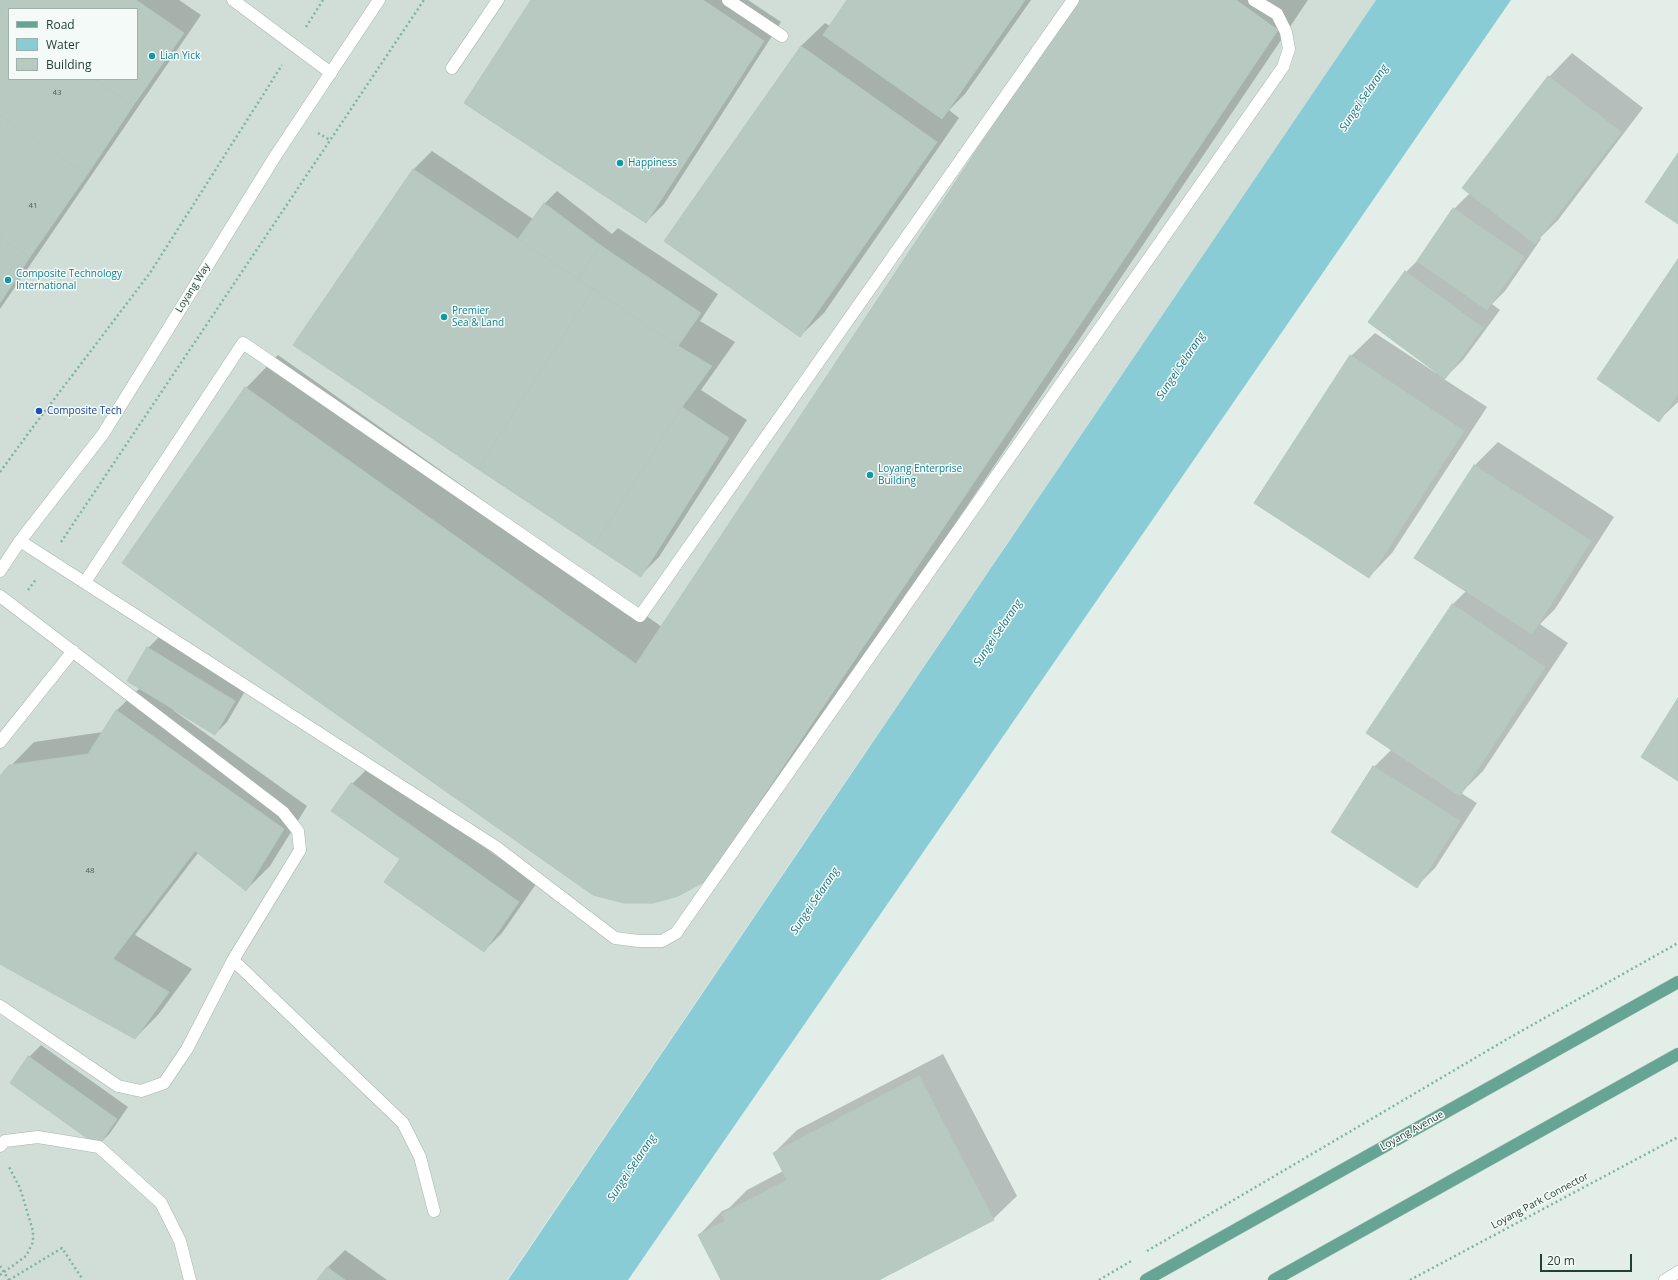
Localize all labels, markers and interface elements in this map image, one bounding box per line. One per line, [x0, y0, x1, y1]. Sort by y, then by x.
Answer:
legend [8, 8, 138, 80]
text: Road [46, 16, 75, 33]
text: Water [46, 36, 80, 53]
place label: Lian Yick [160, 50, 200, 62]
marker: Lian Yick [147, 51, 157, 61]
text: Building [46, 56, 91, 73]
water label: Sungei Selarang [1337, 62, 1391, 134]
house number: 43 [52, 88, 62, 98]
place label: Happiness [628, 157, 677, 169]
marker: Happiness [615, 158, 625, 168]
house number: 41 [28, 201, 38, 211]
street label: Loyang Way [173, 261, 213, 315]
place label: Composite Technology International [16, 268, 122, 292]
marker: Composite Technology International [3, 275, 13, 285]
place label: Premier Sea & Land [452, 305, 504, 328]
marker: Premier Sea & Land [439, 312, 449, 322]
water label: Sungei Selarang [1154, 330, 1208, 402]
place label: Composite Tech [47, 405, 122, 417]
marker: Composite Tech [34, 406, 44, 416]
place label: Loyang Enterprise Building [878, 463, 962, 486]
marker: Loyang Enterprise Building [865, 470, 875, 480]
water label: Sungei Selarang [971, 597, 1025, 669]
water label: Sungei Selarang [788, 865, 842, 937]
house number: 48 [85, 866, 95, 876]
street label: Loyang Avenue [1378, 1109, 1446, 1153]
water label: Sungei Selarang [605, 1132, 659, 1204]
street label: Loyang Park Connector [1489, 1170, 1591, 1232]
scale bar [1542, 1246, 1634, 1272]
text: 20 m [1547, 1252, 1575, 1269]

